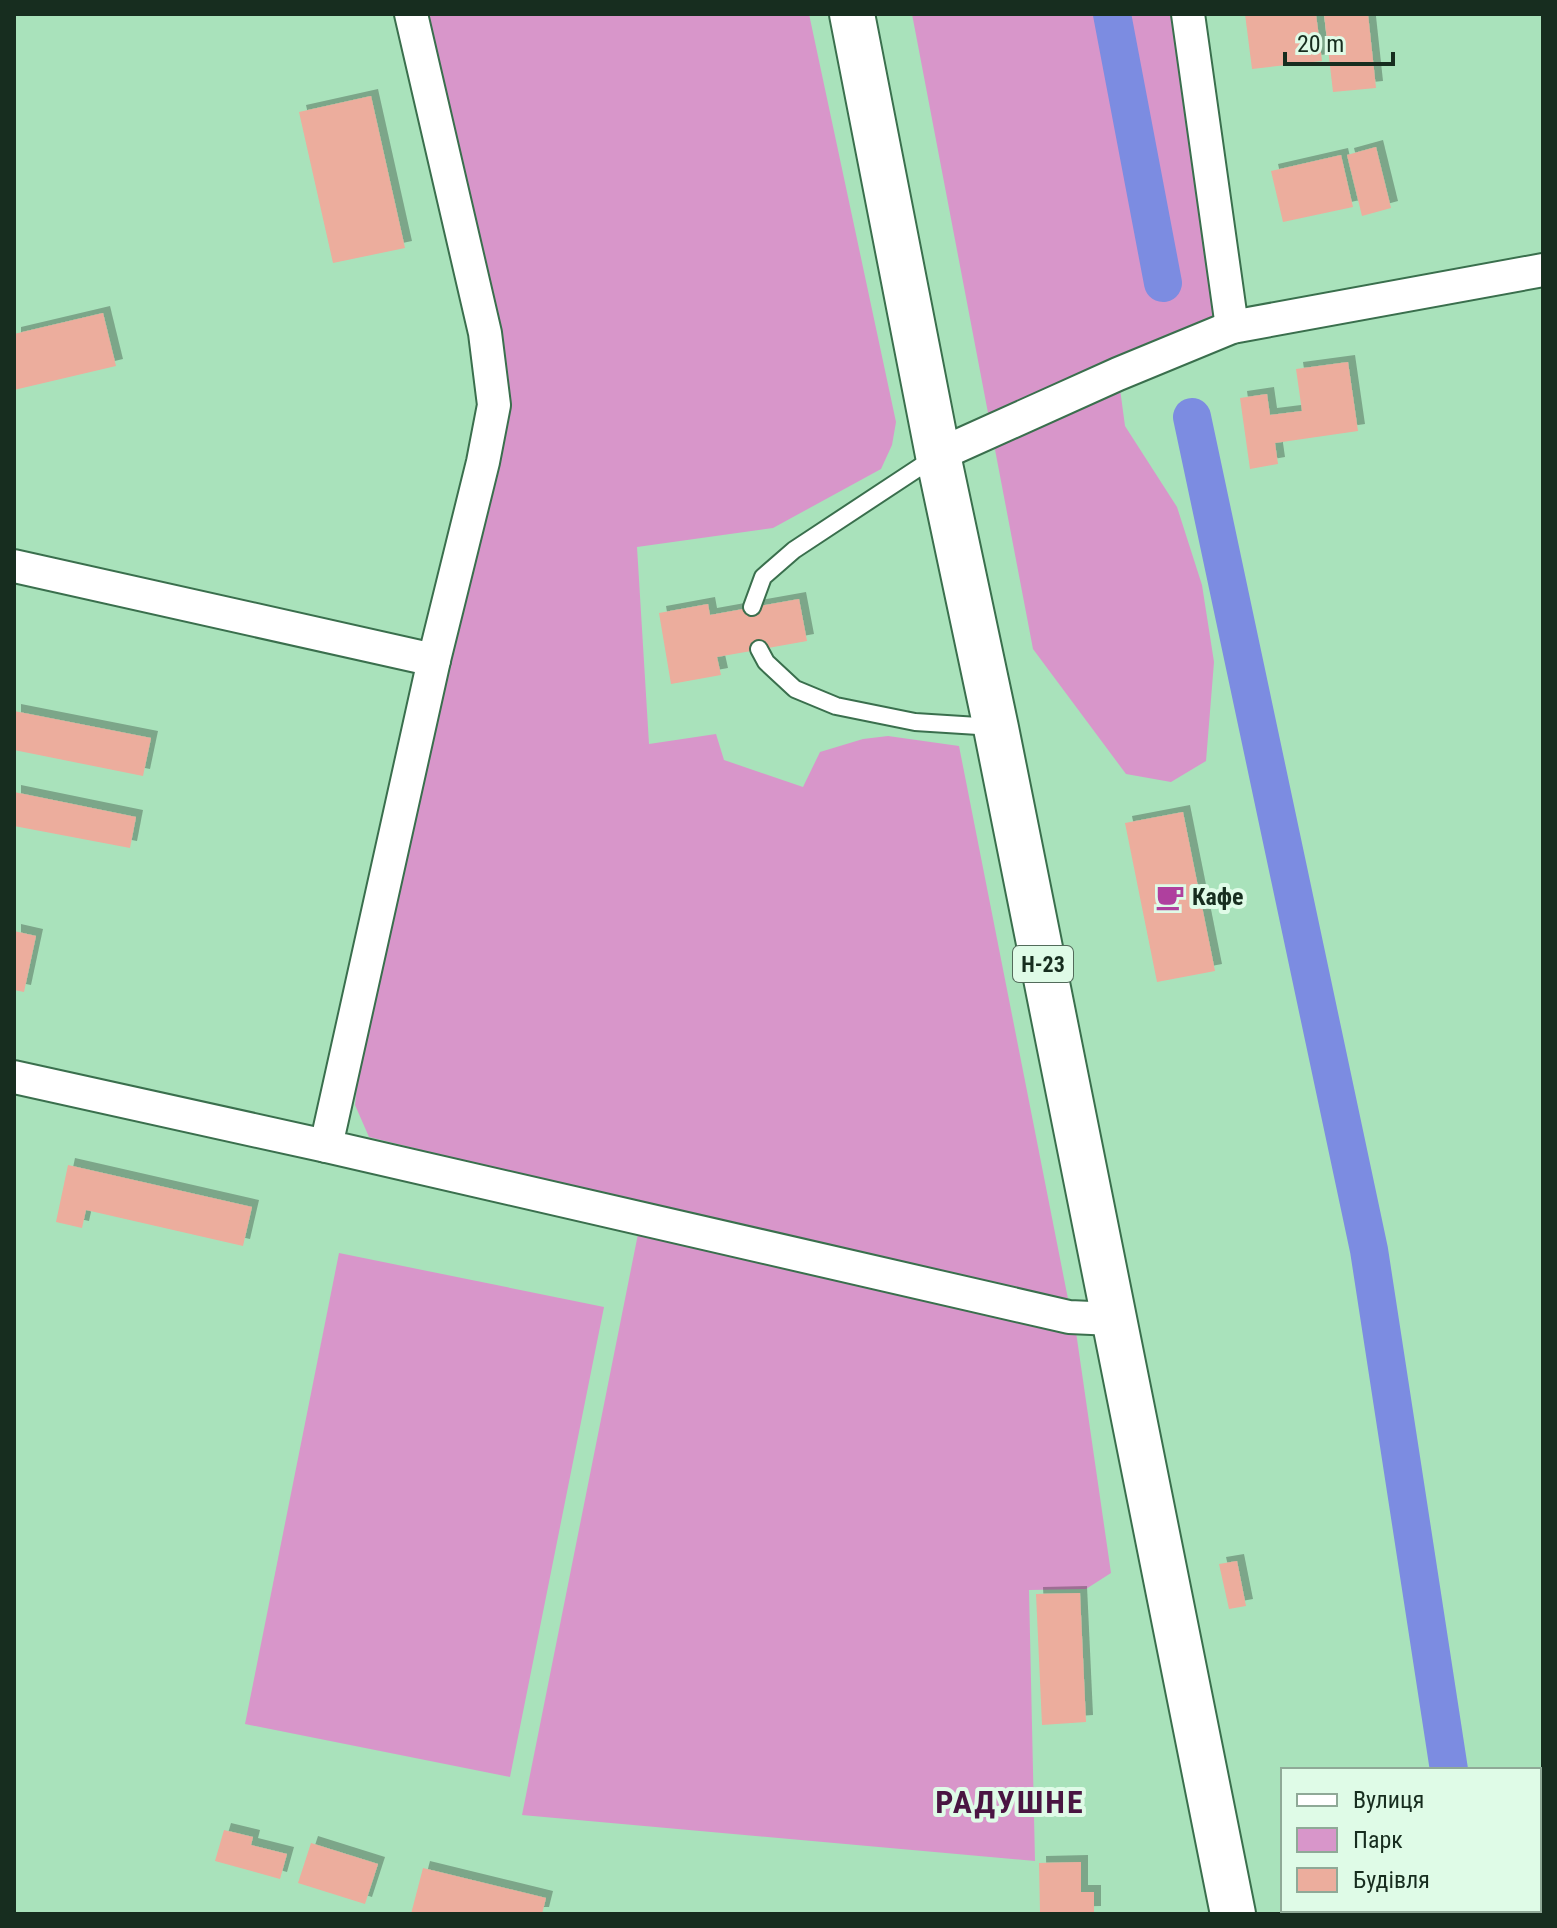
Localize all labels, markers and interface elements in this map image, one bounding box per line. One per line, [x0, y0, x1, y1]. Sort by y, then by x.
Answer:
scale bar [1285, 16, 1393, 66]
text: 20 m [1297, 30, 1344, 58]
cafe icon: Кафе [1155, 882, 1185, 912]
place label: Кафе [1192, 883, 1244, 911]
road number: Н-23 [1013, 946, 1073, 982]
legend [1281, 1768, 1541, 1912]
district label: РАДУШНЕ [935, 1783, 1085, 1821]
text: Вулиця [1353, 1786, 1424, 1814]
text: Парк [1353, 1826, 1403, 1854]
text: Будівля [1353, 1866, 1430, 1894]

